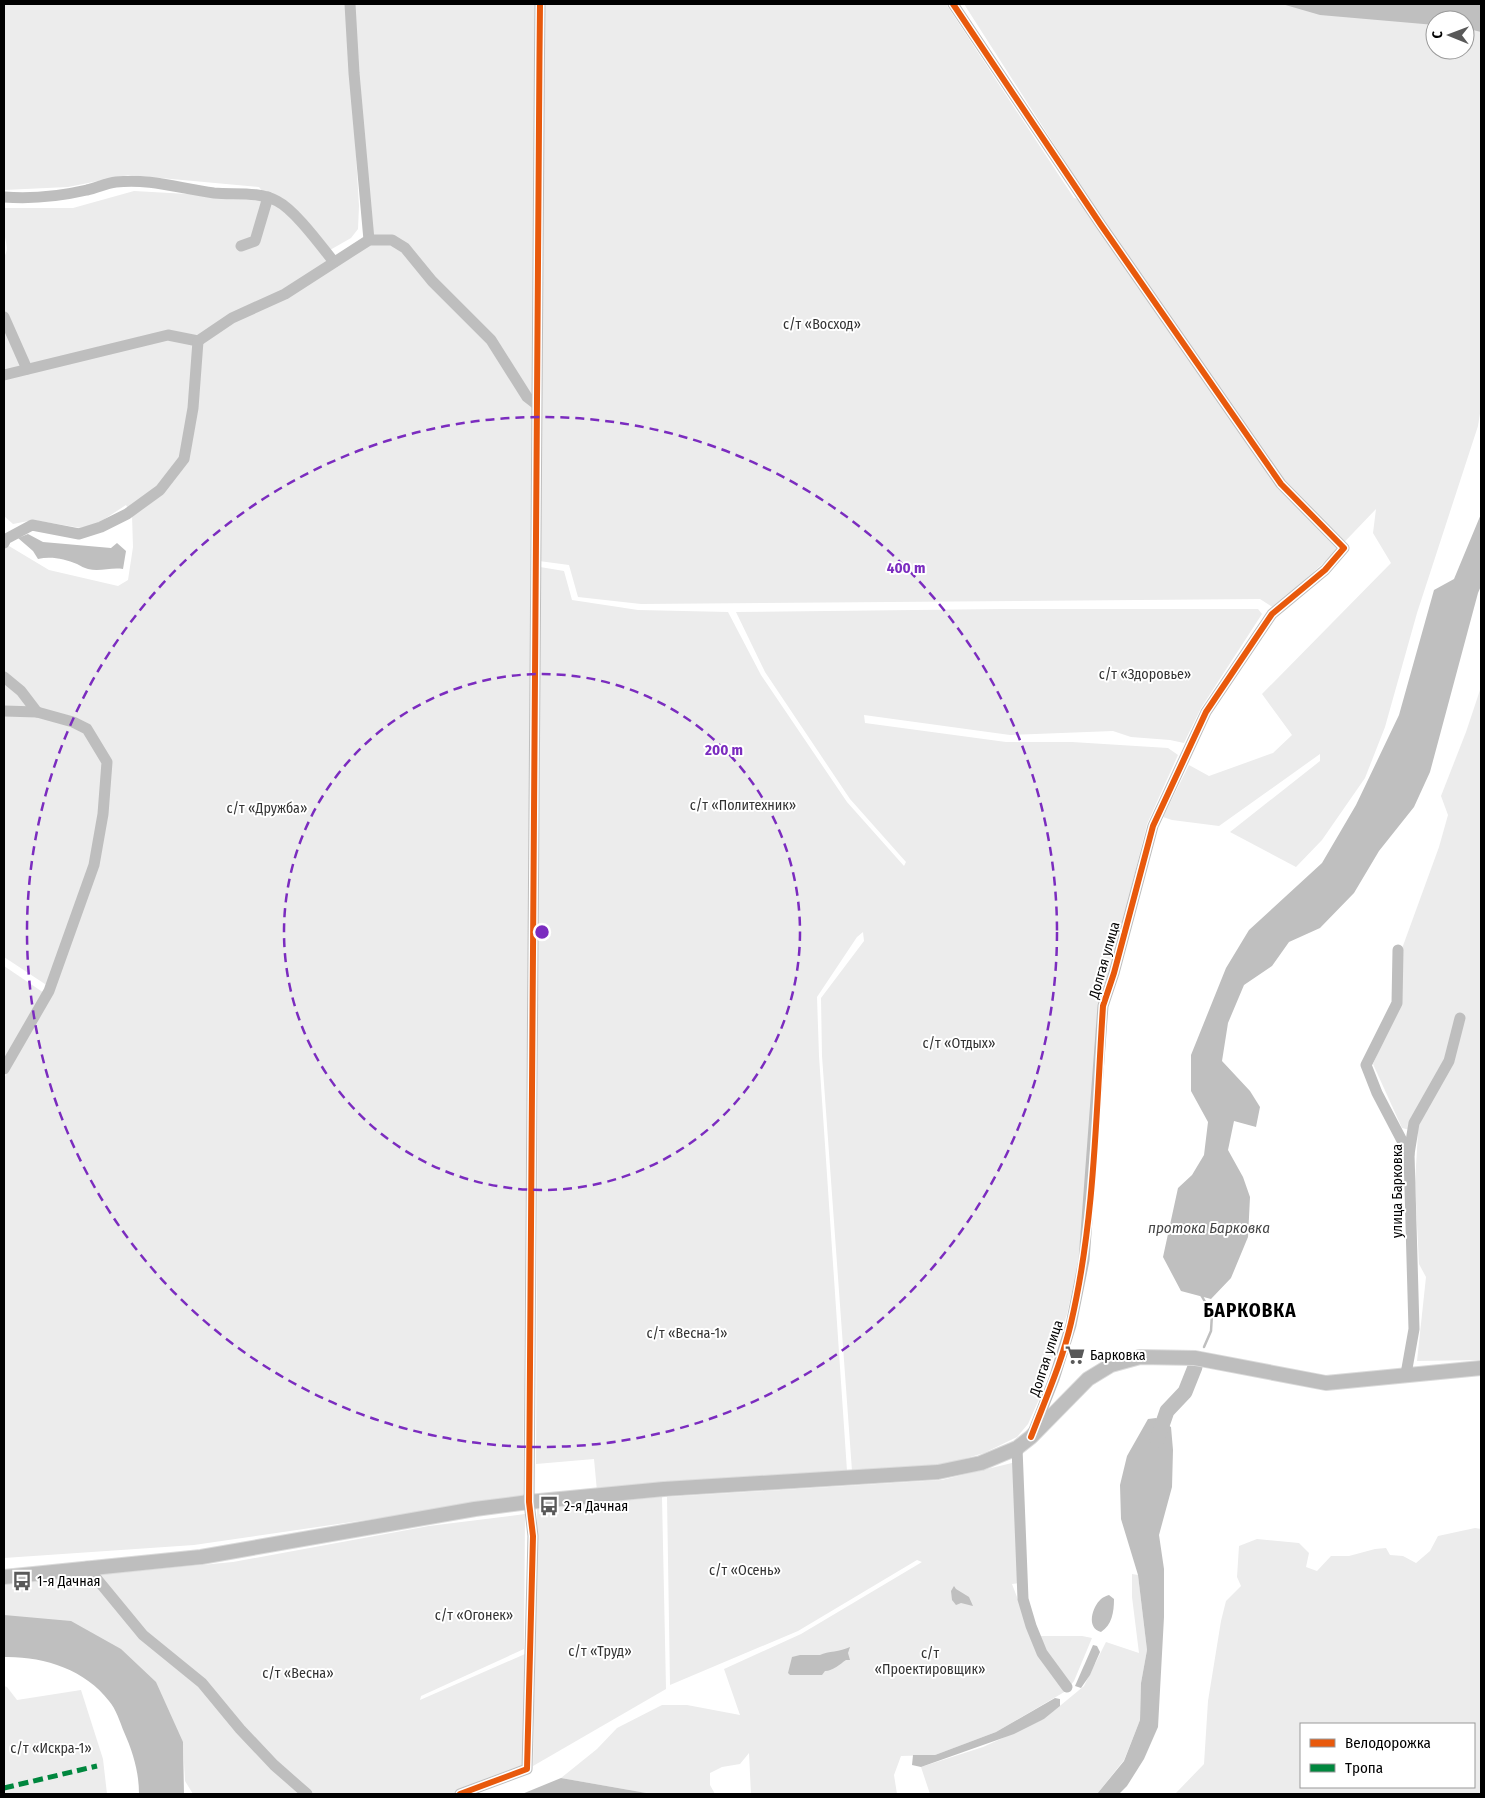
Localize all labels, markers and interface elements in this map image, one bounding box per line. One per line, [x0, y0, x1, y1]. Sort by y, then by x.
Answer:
north arrow [1425, 10, 1475, 60]
text: С [1429, 30, 1446, 39]
park label: с/т «Восход» [783, 316, 861, 333]
text: 400 m [887, 559, 925, 577]
park label: с/т «Здоровье» [1099, 666, 1191, 683]
text: 200 m [704, 741, 743, 759]
park label: с/т «Политехник» [690, 797, 796, 814]
park label: с/т «Дружба» [227, 800, 307, 817]
street label: Долгая улица [1085, 920, 1124, 1002]
centre of rings [533, 923, 551, 941]
park label: с/т «Отдых» [923, 1035, 995, 1052]
street label: улица Барковка [1389, 1144, 1406, 1238]
water label: протока Барковка [1148, 1219, 1270, 1237]
district label: БАРКОВКА [1203, 1299, 1297, 1322]
street label: Долгая улица [1026, 1318, 1067, 1399]
park label: с/т «Весна-1» [647, 1325, 727, 1342]
supermarket icon: Барковка [1064, 1344, 1086, 1366]
place label: Барковка [1090, 1347, 1146, 1364]
bus stop icon: 2-я Дачная [538, 1495, 560, 1517]
place label: 2-я Дачная [564, 1498, 628, 1515]
park label: с/т «Осень» [709, 1562, 781, 1579]
bus stop icon: 1-я Дачная [11, 1570, 33, 1592]
place label: 1-я Дачная [37, 1573, 101, 1590]
park label: с/т «Огонек» [435, 1607, 513, 1624]
park label: с/т «Труд» [568, 1643, 632, 1660]
park label: с/т «Проектировщик» [875, 1645, 985, 1678]
park label: с/т «Весна» [262, 1665, 334, 1682]
legend [1300, 1723, 1475, 1788]
text: Велодорожка [1345, 1734, 1431, 1752]
park label: с/т «Искра-1» [10, 1740, 92, 1757]
text: Тропа [1345, 1759, 1383, 1777]

